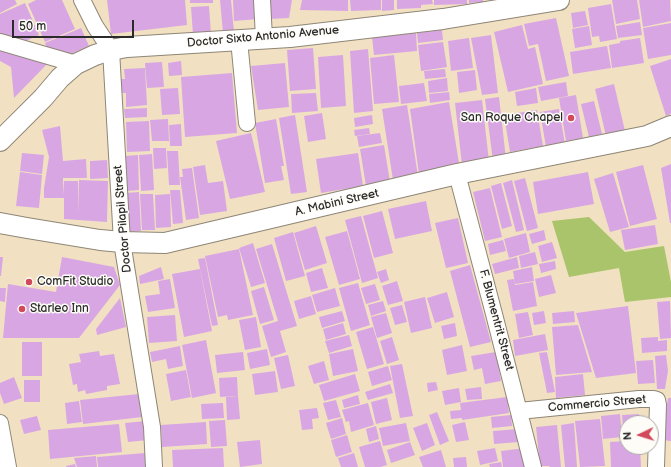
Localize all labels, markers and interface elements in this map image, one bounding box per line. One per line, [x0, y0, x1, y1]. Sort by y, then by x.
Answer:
scale bar [14, 12, 136, 38]
text: 50 m [19, 19, 46, 34]
street label: Doctor Sixto Antonio Avenue [186, 23, 340, 51]
place label: San Roque Chapel [461, 111, 563, 125]
marker: San Roque Chapel [566, 113, 576, 123]
street label: Doctor Pilapil Street [111, 165, 135, 273]
street label: A. Mabini Street [294, 186, 380, 220]
street label: F. Blumentrit Street [476, 268, 516, 372]
place label: ComFit Studio [37, 275, 113, 289]
marker: ComFit Studio [24, 277, 34, 287]
place label: Starleo Inn [30, 302, 89, 316]
marker: Starleo Inn [17, 304, 27, 314]
street label: Commercio Street [547, 393, 647, 415]
north arrow [619, 415, 659, 455]
text: N [621, 431, 634, 440]

